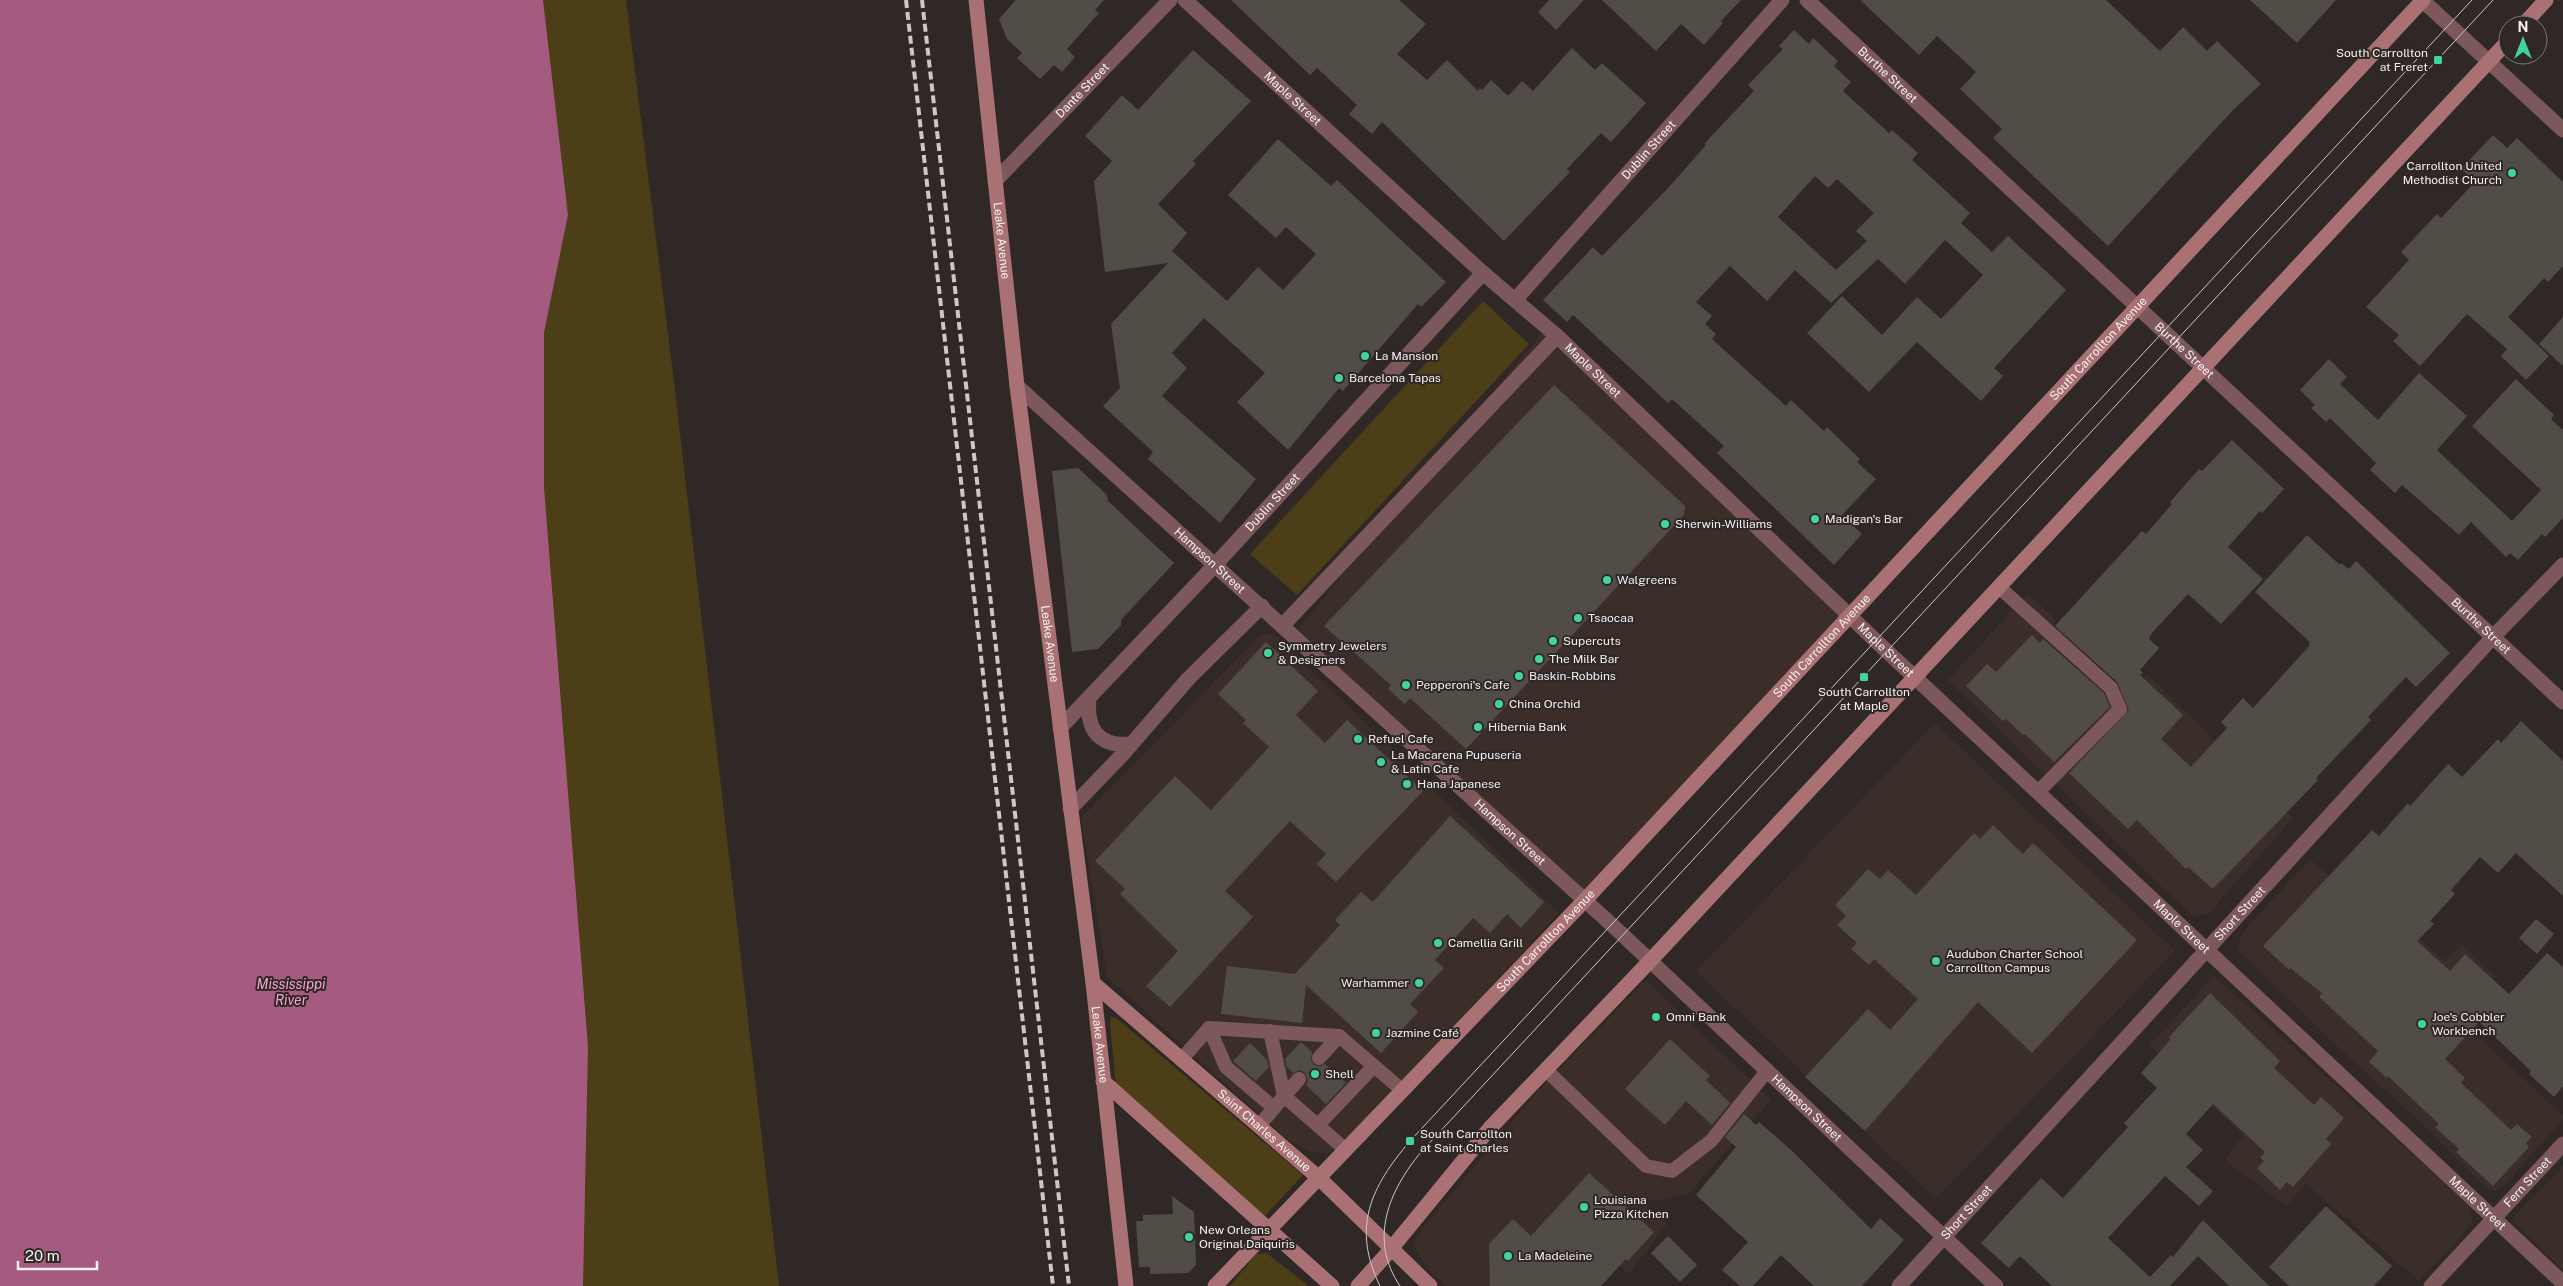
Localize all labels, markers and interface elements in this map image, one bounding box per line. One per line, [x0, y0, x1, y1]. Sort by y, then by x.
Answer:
north arrow [2498, 15, 2548, 65]
text: N [2518, 19, 2528, 35]
street label: Burthe Street [1855, 44, 1920, 106]
place label: South Carrollton at Freret [2336, 46, 2428, 74]
marker: South Carrollton at Freret [2432, 54, 2444, 66]
street label: Dante Street [1053, 60, 1112, 121]
street label: Maple Street [1261, 69, 1324, 128]
street label: Dublin Street [1619, 117, 1679, 182]
place label: Carrollton United Methodist Church [2403, 159, 2502, 187]
marker: Carrollton United Methodist Church [2506, 167, 2518, 179]
street label: Leake Avenue [991, 201, 1013, 280]
street label: South Carrollton Avenue [2047, 294, 2150, 403]
street label: Burthe Street [2152, 319, 2217, 382]
street label: Maple Street [1562, 340, 1624, 401]
place label: La Mansion [1375, 349, 1438, 363]
marker: La Mansion [1359, 350, 1371, 362]
place label: Barcelona Tapas [1349, 371, 1441, 385]
marker: Barcelona Tapas [1333, 372, 1345, 384]
street label: Dublin Street [1242, 470, 1303, 534]
place label: Madigan's Bar [1825, 512, 1903, 526]
marker: Madigan's Bar [1809, 513, 1821, 525]
place label: Sherwin-Williams [1675, 517, 1772, 531]
marker: Sherwin-Williams [1659, 518, 1671, 530]
street label: Hampson Street [1171, 525, 1248, 597]
place label: Walgreens [1617, 573, 1677, 587]
marker: Walgreens [1601, 574, 1613, 586]
street label: South Carrollton Avenue [1770, 591, 1873, 700]
street label: Burthe Street [2449, 595, 2514, 657]
street label: Leake Avenue [1038, 604, 1062, 683]
place label: Tsaocaa [1588, 611, 1634, 625]
marker: Tsaocaa [1572, 612, 1584, 624]
street label: Maple Street [1855, 620, 1917, 680]
place label: Supercuts [1563, 634, 1621, 648]
marker: Supercuts [1547, 635, 1559, 647]
place label: Symmetry Jewelers & Designers [1278, 639, 1387, 667]
marker: Symmetry Jewelers & Designers [1262, 647, 1274, 659]
place label: The Milk Bar [1549, 652, 1619, 666]
marker: The Milk Bar [1533, 653, 1545, 665]
place label: Baskin-Robbins [1529, 669, 1616, 683]
marker: Baskin-Robbins [1513, 670, 1525, 682]
marker: South Carrollton at Maple [1858, 671, 1870, 683]
place label: Pepperoni's Cafe [1416, 678, 1510, 692]
marker: Pepperoni's Cafe [1400, 679, 1412, 691]
place label: South Carrollton at Maple [1818, 685, 1910, 713]
place label: China Orchid [1509, 697, 1581, 711]
marker: China Orchid [1493, 698, 1505, 710]
place label: Hibernia Bank [1488, 720, 1567, 734]
marker: Hibernia Bank [1472, 721, 1484, 733]
place label: Refuel Cafe [1368, 732, 1434, 746]
marker: Refuel Cafe [1352, 733, 1364, 745]
place label: La Macarena Pupuseria & Latin Cafe [1391, 748, 1521, 776]
marker: La Macarena Pupuseria & Latin Cafe [1375, 756, 1387, 768]
place label: Hana Japanese [1417, 777, 1501, 791]
marker: Hana Japanese [1401, 778, 1413, 790]
street label: Hampson Street [1471, 797, 1549, 868]
street label: Short Street [2211, 883, 2269, 944]
street label: South Carrollton Avenue [1494, 887, 1598, 995]
street label: Maple Street [2150, 897, 2213, 957]
place label: Camellia Grill [1448, 936, 1524, 950]
marker: Camellia Grill [1432, 937, 1444, 949]
place label: Audubon Charter School Carrollton Campus [1946, 947, 2084, 975]
marker: Audubon Charter School Carrollton Campus [1930, 955, 1942, 967]
water label: Mississippi River [256, 976, 326, 1008]
place label: Warhammer [1341, 976, 1409, 990]
marker: Warhammer [1413, 977, 1425, 989]
street label: Leake Avenue [1089, 1005, 1111, 1084]
place label: Omni Bank [1666, 1010, 1727, 1024]
place label: Joe's Cobbler Workbench [2432, 1010, 2505, 1038]
marker: Omni Bank [1650, 1011, 1662, 1023]
marker: Joe's Cobbler Workbench [2416, 1018, 2428, 1030]
place label: Jazmine Café [1386, 1026, 1459, 1040]
marker: Jazmine Café [1370, 1027, 1382, 1039]
place label: Shell [1325, 1067, 1354, 1081]
marker: Shell [1309, 1068, 1321, 1080]
street label: Hampson Street [1769, 1072, 1845, 1145]
street label: Saint Charles Avenue [1215, 1087, 1314, 1175]
place label: South Carrollton at Saint Charles [1420, 1127, 1512, 1155]
marker: South Carrollton at Saint Charles [1404, 1135, 1416, 1147]
street label: Fern Street [2501, 1154, 2555, 1210]
street label: Maple Street [2446, 1173, 2509, 1233]
street label: Short Street [1938, 1182, 1995, 1242]
place label: Louisiana Pizza Kitchen [1594, 1193, 1669, 1221]
marker: Louisiana Pizza Kitchen [1578, 1201, 1590, 1213]
place label: New Orleans Original Daiquiris [1199, 1223, 1295, 1251]
marker: New Orleans Original Daiquiris [1183, 1231, 1195, 1243]
scale bar [18, 1238, 96, 1270]
text: 20 m [25, 1247, 60, 1264]
place label: La Madeleine [1518, 1249, 1593, 1263]
marker: La Madeleine [1502, 1250, 1514, 1262]

